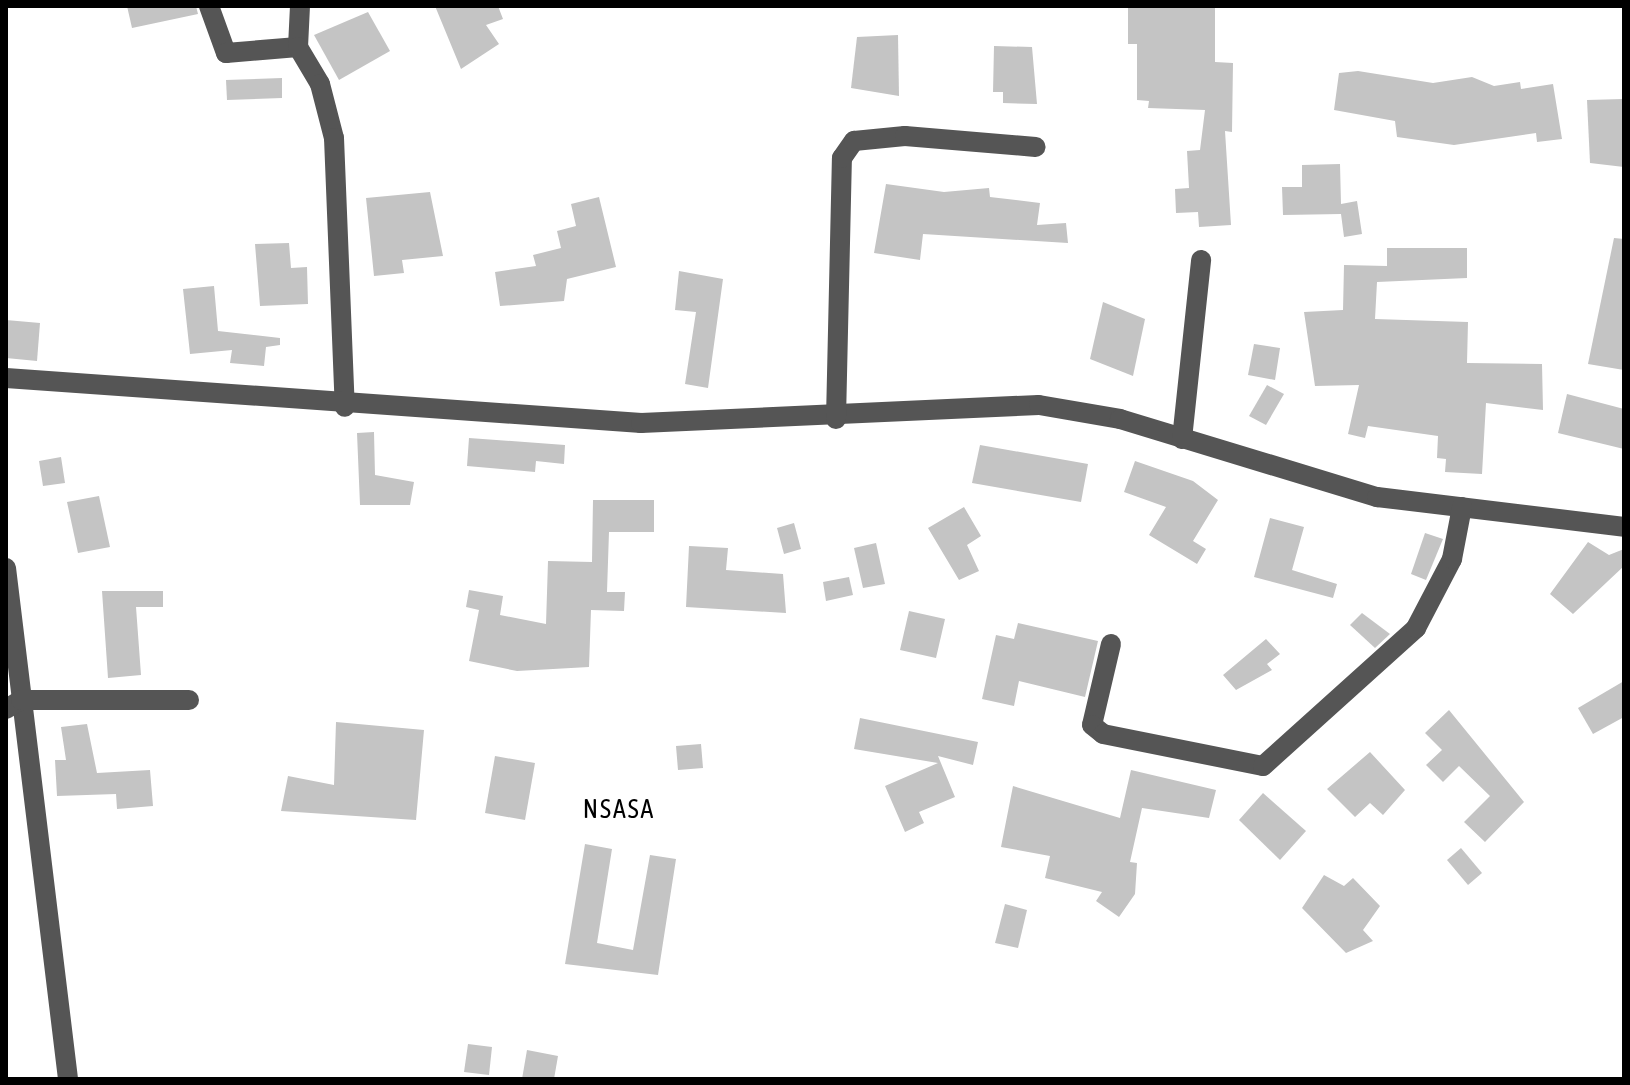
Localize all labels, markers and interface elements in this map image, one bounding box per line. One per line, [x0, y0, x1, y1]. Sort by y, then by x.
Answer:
district label: NSASA [583, 794, 655, 826]

